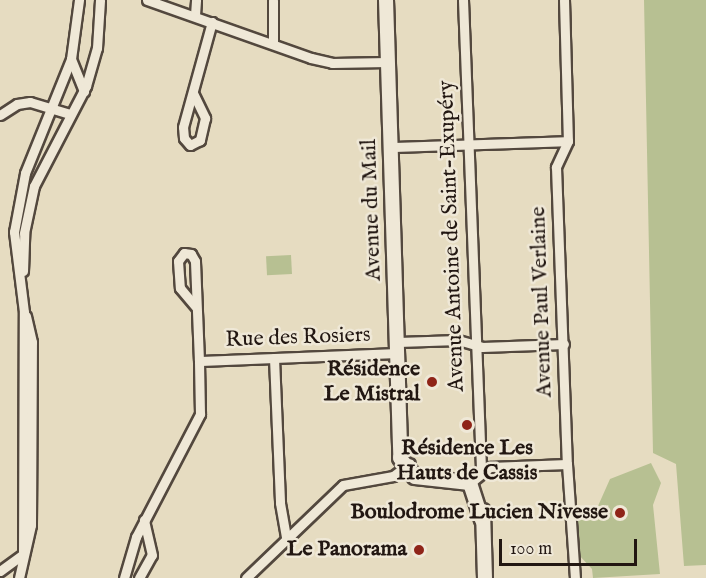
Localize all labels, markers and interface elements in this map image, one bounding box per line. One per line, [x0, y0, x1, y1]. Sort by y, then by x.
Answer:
street label: Avenue Antoine de Saint-Exupéry [433, 80, 471, 392]
street label: Avenue du Mail [356, 139, 388, 281]
street label: Avenue Paul Verlaine [525, 206, 559, 398]
street label: Rue des Rosiers [225, 322, 371, 354]
place label: Résidence Le Mistral [324, 356, 420, 408]
marker: Résidence Le Mistral [425, 375, 439, 389]
marker: Résidence Les Hauts de Cassis [460, 418, 474, 432]
place label: Résidence Les Hauts de Cassis [397, 435, 537, 487]
place label: Boulodrome Lucien Nivesse [350, 500, 608, 526]
marker: Boulodrome Lucien Nivesse [613, 506, 627, 520]
scale bar [502, 527, 640, 565]
place label: Le Panorama [287, 537, 407, 563]
text: 100 m [510, 538, 552, 561]
marker: Le Panorama [412, 543, 426, 557]

